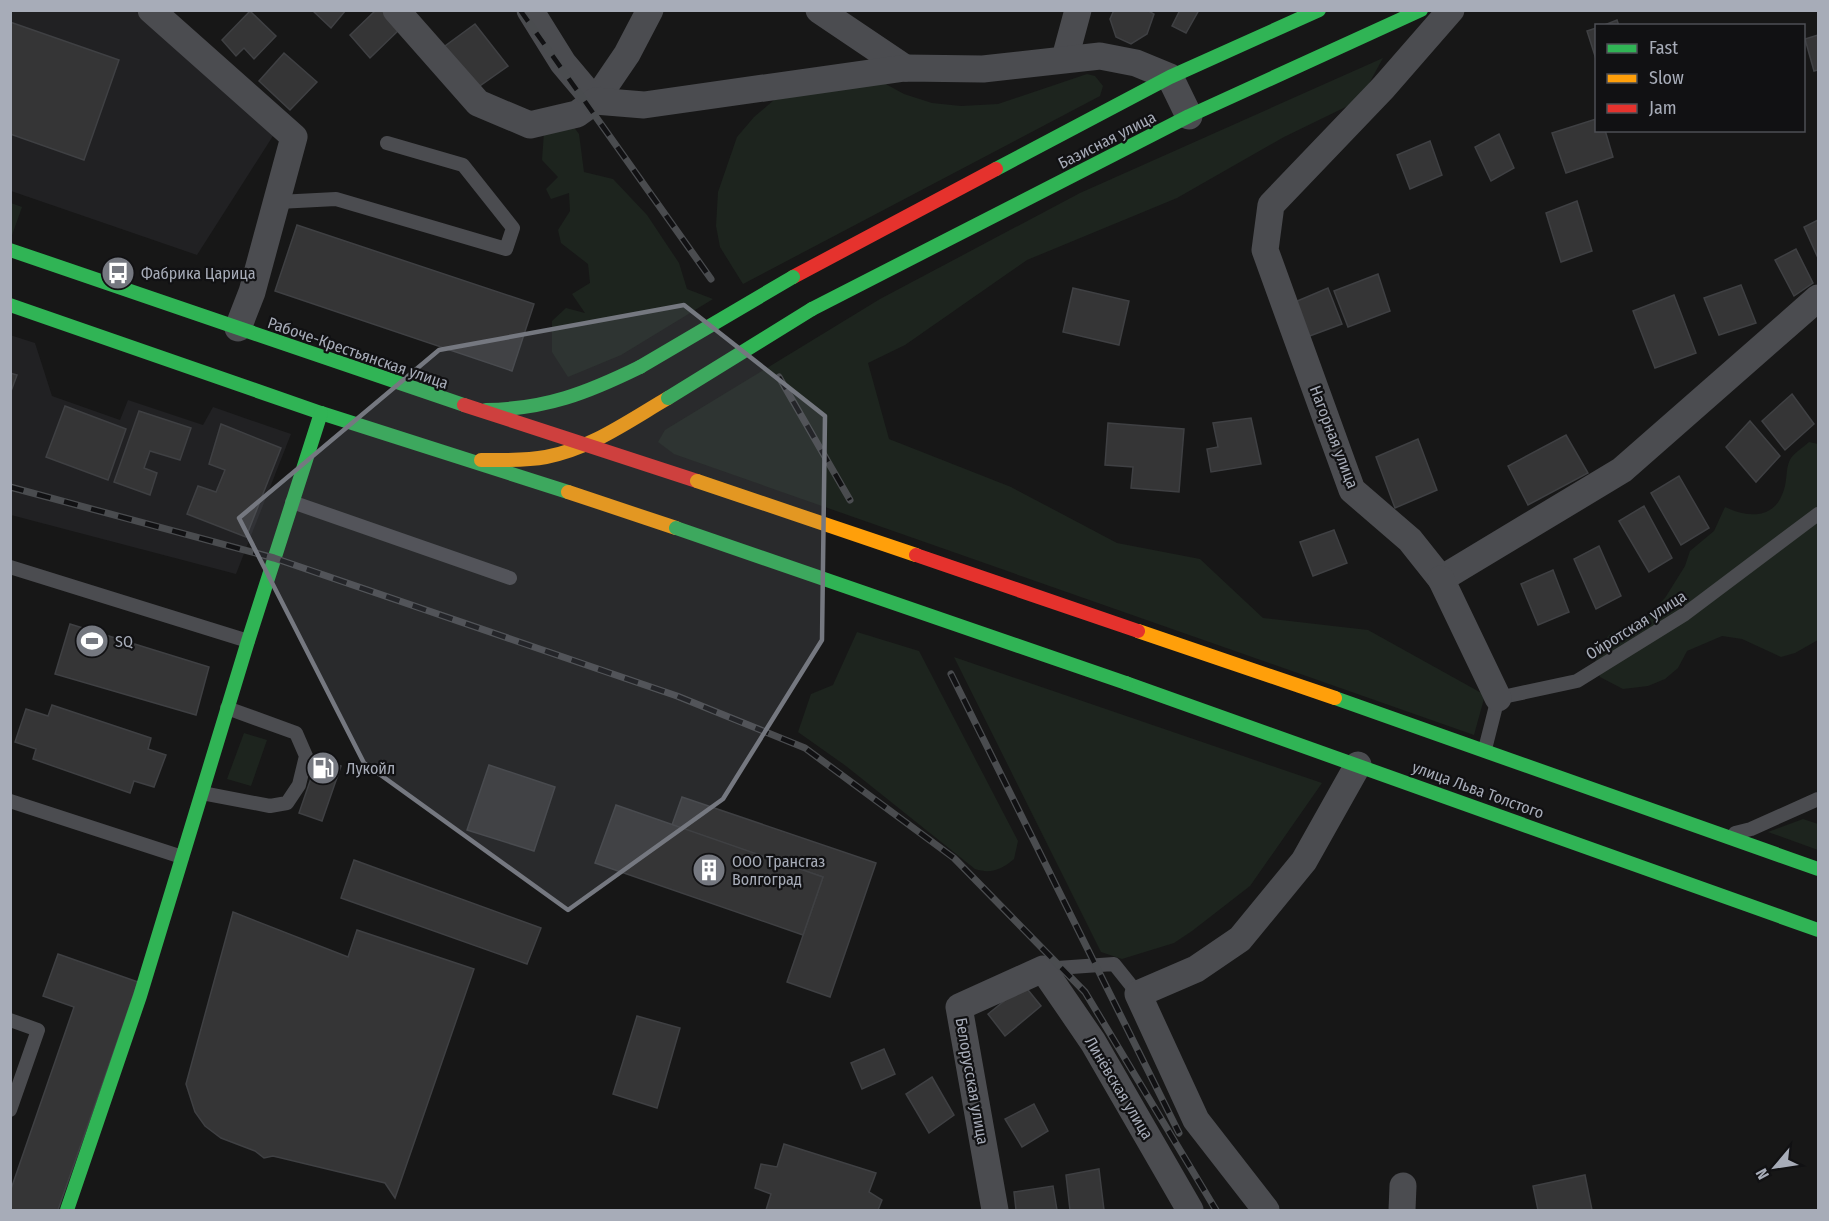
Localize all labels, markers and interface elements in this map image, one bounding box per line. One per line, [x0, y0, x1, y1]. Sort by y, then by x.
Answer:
legend [1595, 24, 1805, 132]
text: Fast [1649, 37, 1678, 59]
text: Slow [1649, 67, 1684, 89]
text: Jam [1649, 97, 1677, 119]
street label: Базисная улица [1055, 107, 1159, 173]
bus stop icon: Фабрика Царица [100, 255, 136, 291]
place label: Фабрика Царица [141, 264, 256, 283]
street label: Рабоче-Крестьянская улица [265, 313, 451, 393]
street label: Нагорная улица [1306, 383, 1362, 491]
street label: Ойротская улица [1582, 586, 1690, 664]
sports icon: SQ [74, 623, 110, 659]
place label: SQ [115, 632, 133, 651]
fuel station icon: Лукойл [305, 750, 341, 786]
street label: улица Льва Толстого [1410, 757, 1546, 823]
place label: Лукойл [346, 759, 395, 778]
building icon: ООО Трансгаз Волгоград [691, 852, 727, 888]
place label: ООО Трансгаз Волгоград [732, 852, 825, 889]
street label: Белорусская улица [951, 1016, 993, 1146]
street label: Линёвская улица [1081, 1033, 1157, 1143]
north arrow [1745, 1137, 1805, 1197]
text: N [1752, 1165, 1773, 1183]

